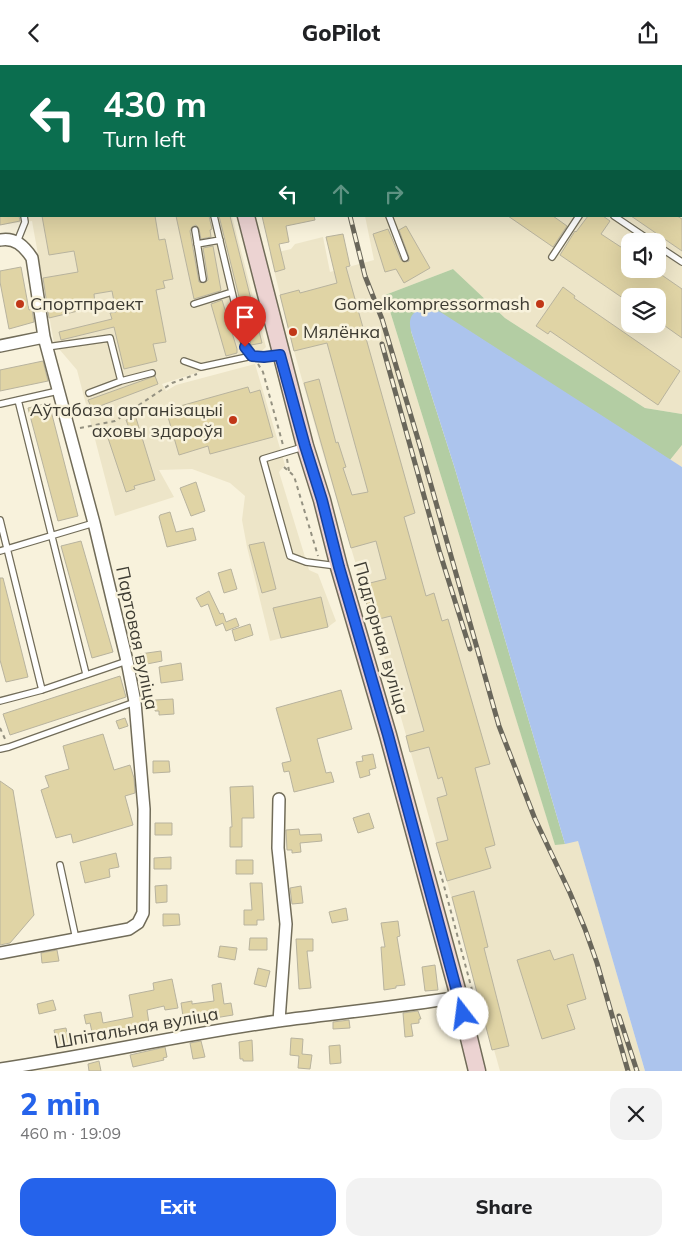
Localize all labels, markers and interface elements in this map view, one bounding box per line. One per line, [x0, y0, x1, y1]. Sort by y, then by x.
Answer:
icon: back [20, 19, 48, 47]
text: GoPilot [302, 19, 380, 47]
icon: share [634, 19, 662, 47]
text: 430 m [103, 82, 207, 126]
icon: left [20, 85, 85, 150]
text: Turn left [103, 125, 186, 153]
icon: left [274, 180, 302, 208]
icon: ahead [327, 180, 355, 208]
icon: right [380, 180, 408, 208]
map controls [621, 233, 666, 333]
button: sound [621, 233, 666, 278]
button: layers [621, 288, 666, 333]
place label: Спортпраект [30, 292, 144, 315]
place label: Gomelkompressormash [334, 292, 530, 315]
pin [224, 296, 266, 347]
marker: Спортпраект [14, 298, 26, 310]
marker: Gomelkompressormash [534, 298, 546, 310]
icon: arrive [231, 303, 259, 331]
place label: Мялёнка [303, 320, 380, 343]
marker: Мялёнка [287, 326, 299, 338]
place label: Аўтабаза арганізацыі аховы здароўя [30, 398, 223, 442]
marker: Аўтабаза арганізацыі аховы здароўя [227, 414, 239, 426]
street label: Падгорная вуліца [349, 559, 414, 717]
street label: Партовая вуліца [111, 564, 164, 712]
position arrow [436, 987, 488, 1039]
street label: Шпітальная вуліца [52, 1002, 220, 1053]
text: 2 min [20, 1085, 100, 1123]
button: close [610, 1088, 662, 1140]
text: 460 m · 19:09 [20, 1123, 121, 1143]
button: Exit [20, 1178, 336, 1236]
button: Share [346, 1178, 662, 1236]

